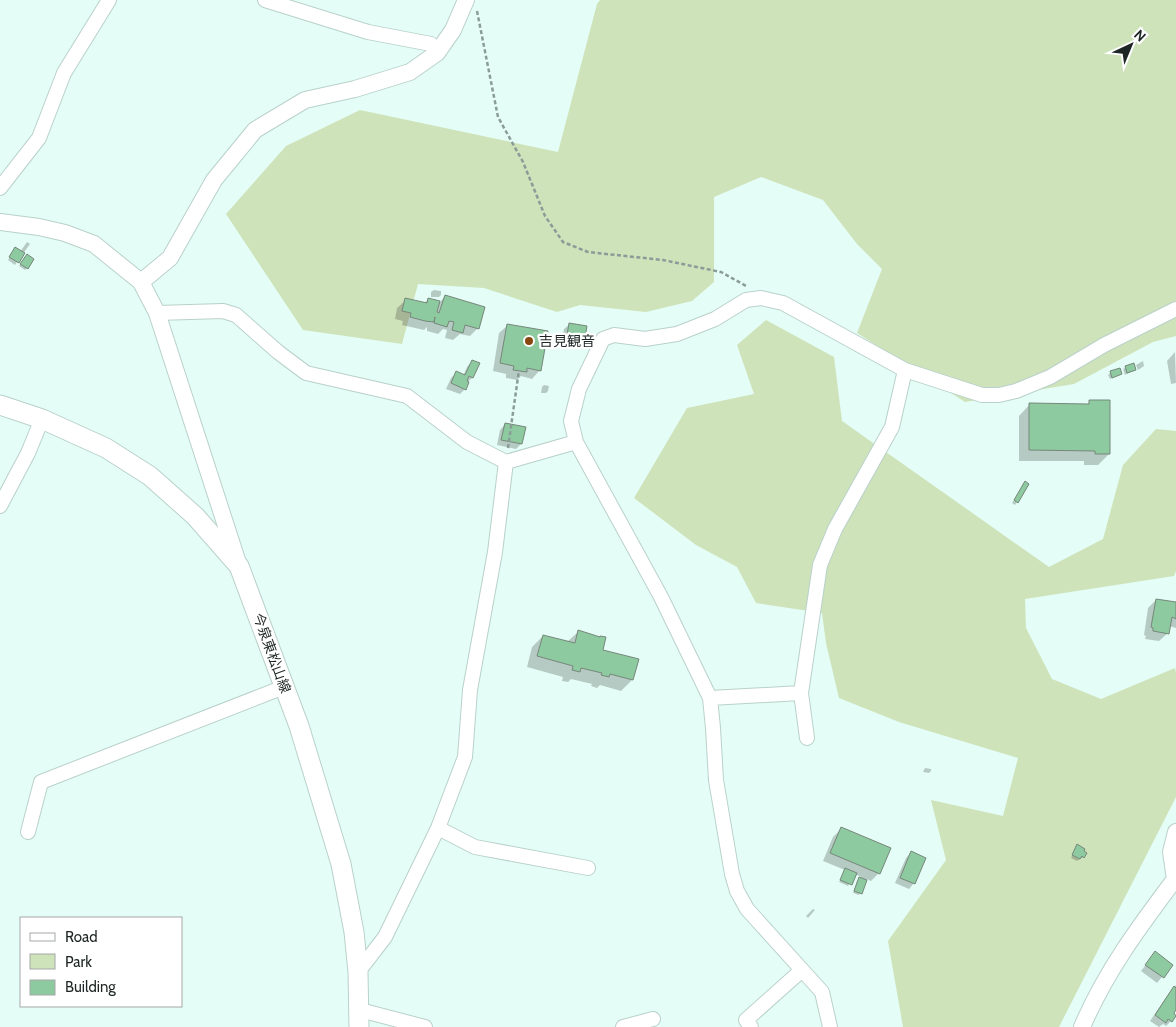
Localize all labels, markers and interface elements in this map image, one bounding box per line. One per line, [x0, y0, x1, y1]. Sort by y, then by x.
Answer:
north arrow [1106, 20, 1156, 70]
text: N [1130, 26, 1150, 46]
place label: 吉見観音 [539, 332, 595, 350]
marker: 吉見観音 [523, 335, 535, 347]
street label: 今泉東松山線 [249, 610, 295, 696]
legend [20, 917, 182, 1007]
text: Road [65, 928, 98, 946]
text: Park [65, 953, 92, 971]
text: Building [65, 978, 116, 996]

